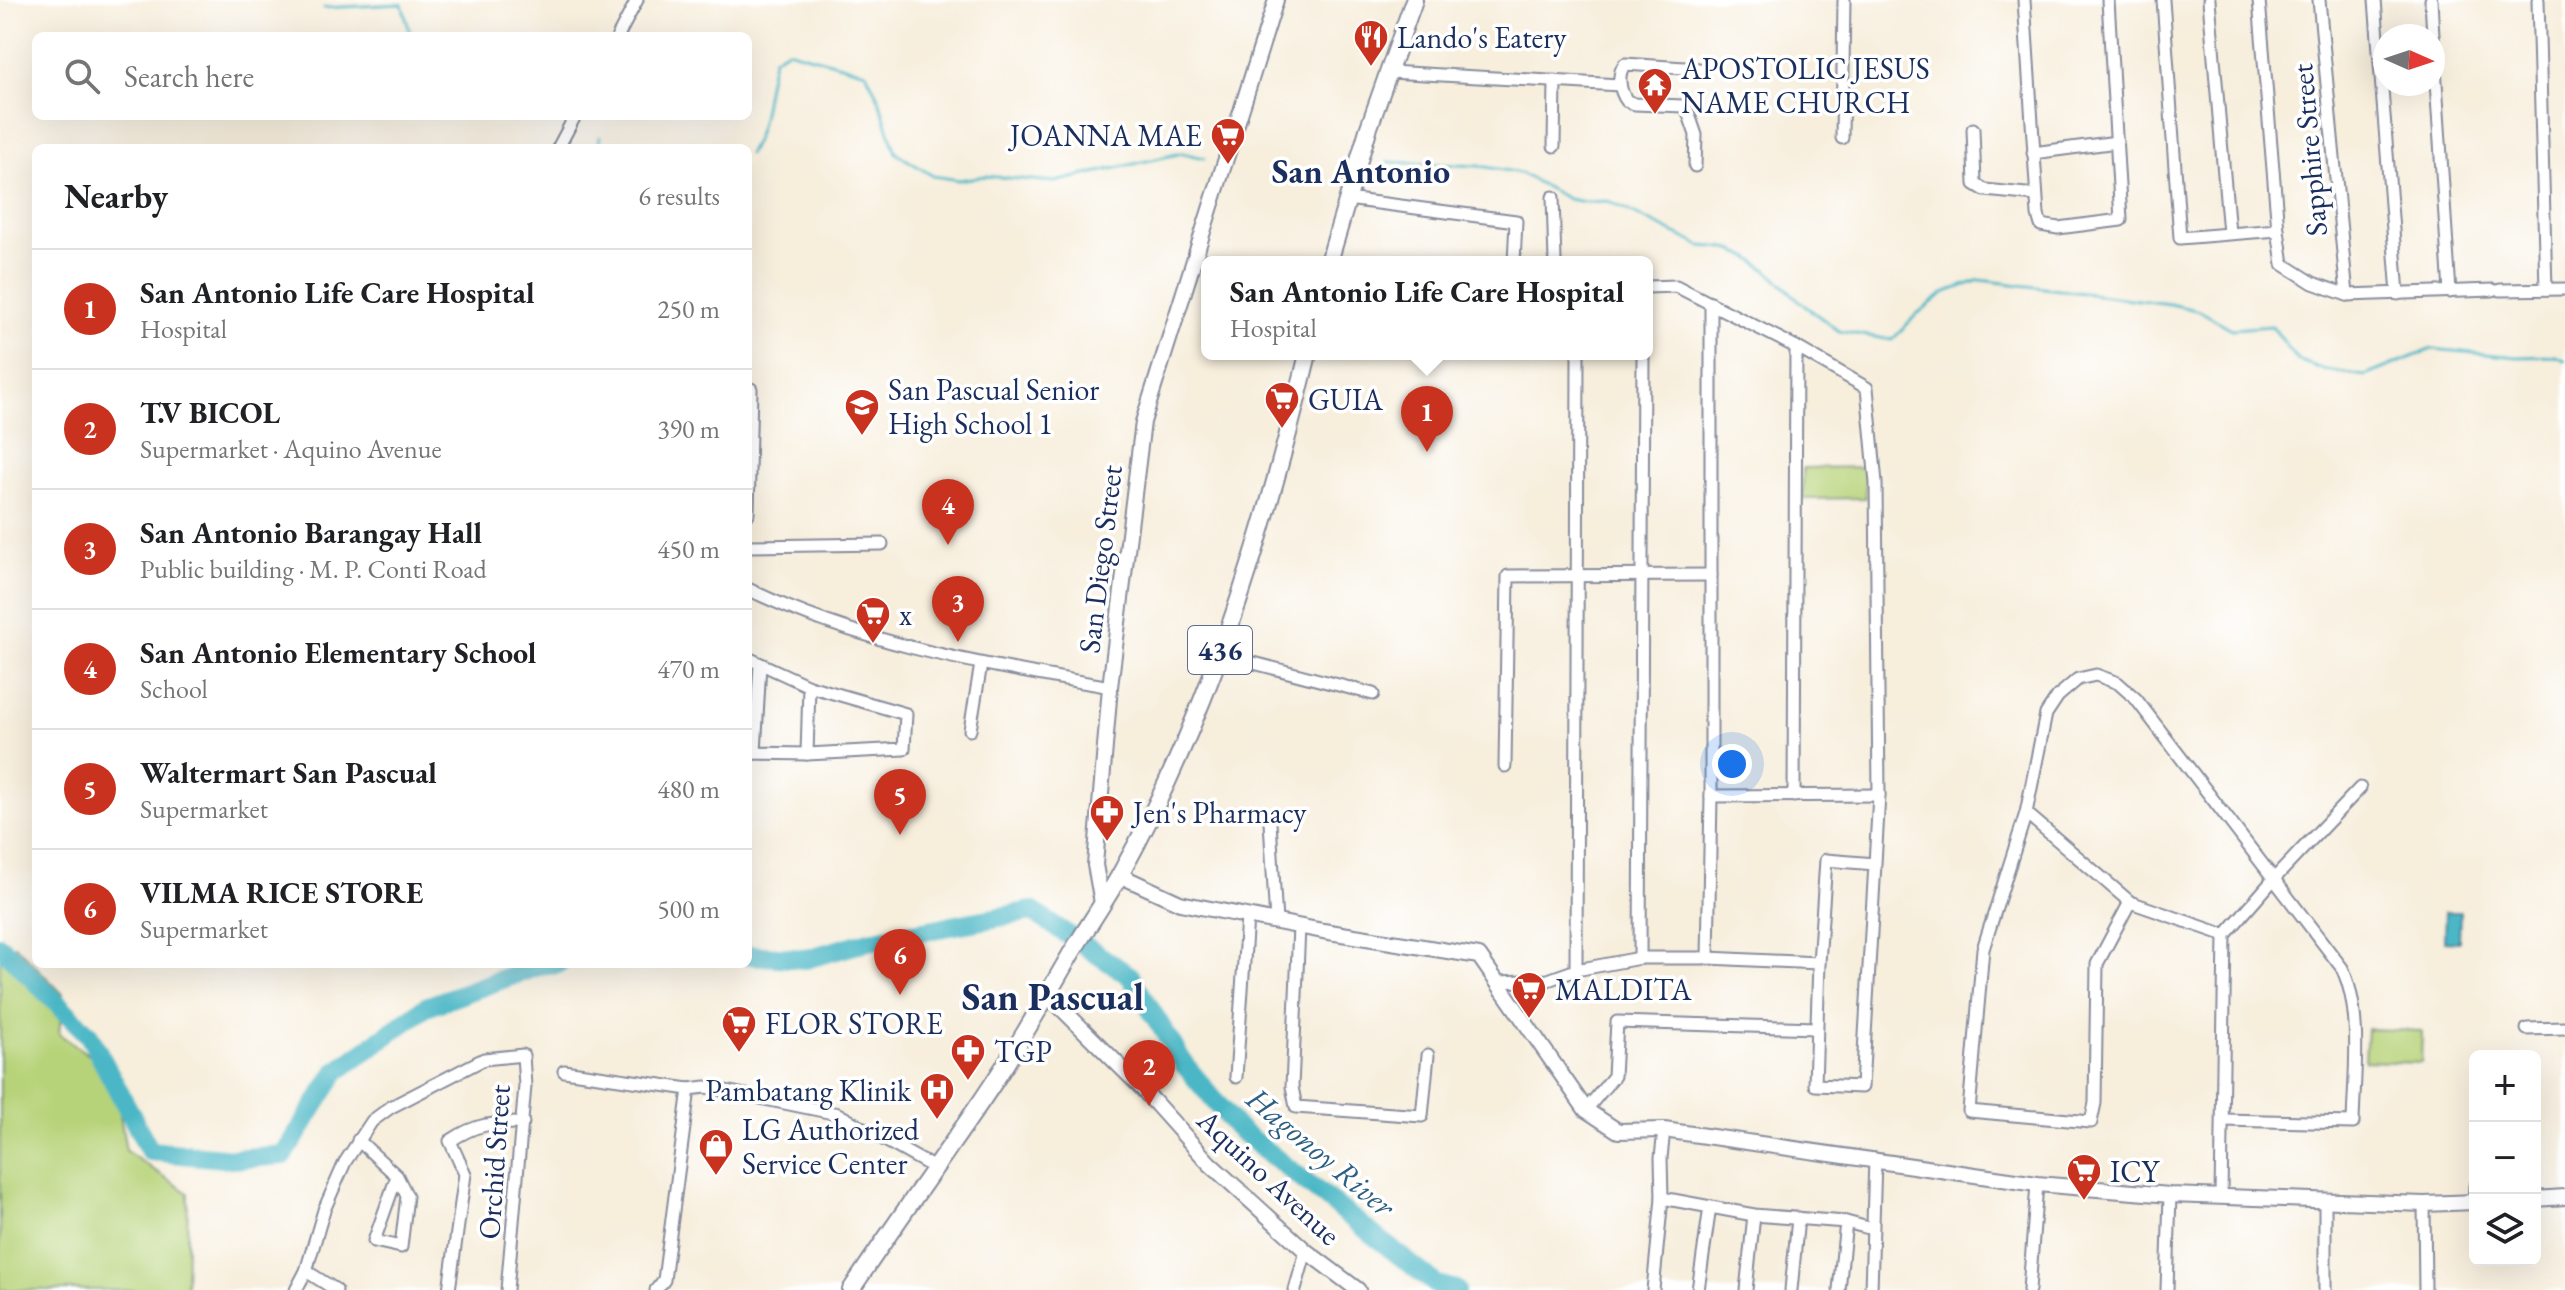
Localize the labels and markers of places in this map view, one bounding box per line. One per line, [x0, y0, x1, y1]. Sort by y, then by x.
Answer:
restaurant icon: Lando's Eatery [1352, 18, 1390, 68]
place label: Lando's Eatery [1397, 18, 1567, 57]
place label: APOSTOLIC JESUS NAME CHURCH [1680, 49, 1930, 122]
temple icon: APOSTOLIC JESUS NAME CHURCH [1636, 66, 1674, 116]
place label: JOANNA MAE [1007, 116, 1202, 155]
supermarket icon: JOANNA MAE [1209, 116, 1247, 166]
place label: San Pascual Senior High School 1 [888, 370, 1099, 443]
supermarket icon: GUIA [1263, 380, 1301, 430]
place label: GUIA [1308, 380, 1383, 419]
pin: 1 [1401, 386, 1453, 452]
school or university icon: San Pascual Senior High School 1 [843, 387, 881, 437]
pin: 4 [922, 479, 974, 545]
pin: 3 [932, 576, 984, 642]
supermarket icon: x [854, 595, 892, 645]
place label: x [899, 595, 912, 634]
pin: 5 [874, 769, 926, 835]
pharmacy icon: Jen's Pharmacy [1088, 793, 1126, 843]
place label: Jen's Pharmacy [1130, 793, 1307, 832]
pin: 6 [874, 929, 926, 995]
supermarket icon: MALDITA [1510, 970, 1548, 1020]
place label: MALDITA [1555, 970, 1692, 1009]
supermarket icon: FLOR STORE [720, 1004, 758, 1054]
place label: FLOR STORE [765, 1004, 943, 1043]
pharmacy icon: TGP [949, 1032, 987, 1082]
place label: TGP [994, 1032, 1052, 1071]
pin: 2 [1123, 1040, 1175, 1106]
place label: Pambatang Klinik [705, 1071, 912, 1110]
hospital icon: Pambatang Klinik [918, 1071, 956, 1121]
place label: LG Authorized Service Center [742, 1110, 920, 1183]
shop icon: LG Authorized Service Center [697, 1127, 735, 1177]
supermarket icon: ICY [2065, 1152, 2103, 1202]
place label: ICY [2110, 1152, 2161, 1191]

